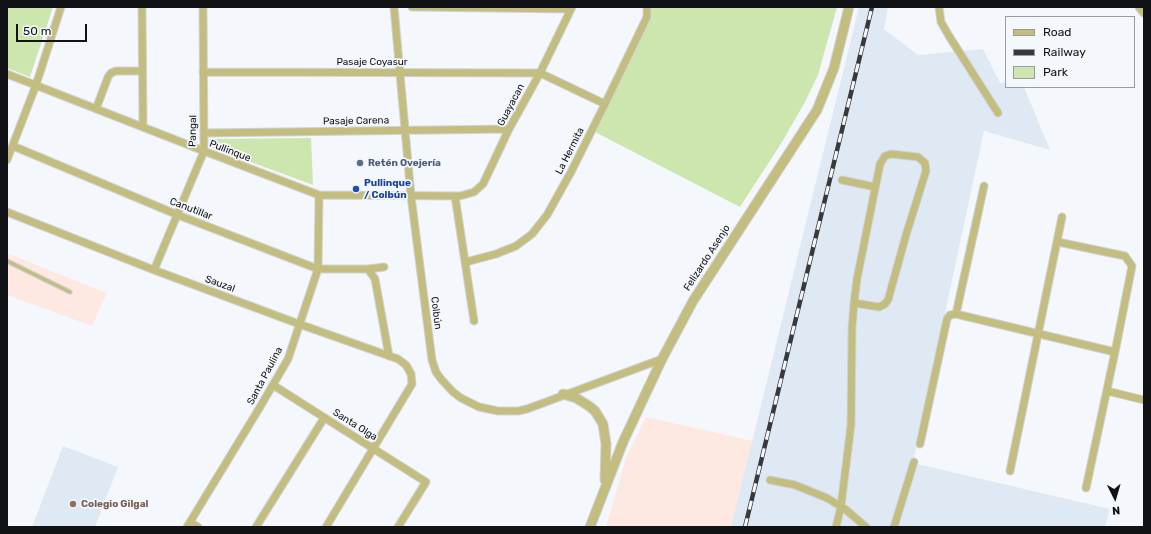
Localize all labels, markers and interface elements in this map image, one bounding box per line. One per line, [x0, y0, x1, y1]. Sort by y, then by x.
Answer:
scale bar [18, 16, 89, 42]
legend [1005, 16, 1135, 88]
text: 50 m [23, 24, 51, 38]
text: Road [1043, 25, 1071, 39]
text: Railway [1043, 45, 1086, 59]
street label: Pasaje Coyasur [336, 56, 408, 68]
text: Park [1043, 65, 1068, 79]
street label: Guayacan [495, 82, 527, 128]
street label: Pasaje Carena [323, 114, 389, 128]
street label: Pangal [187, 115, 199, 147]
street label: La Hermita [553, 126, 587, 176]
street label: Pullinque [208, 138, 252, 164]
place label: Retén Ovejería [368, 157, 441, 169]
marker: Retén Ovejería [355, 158, 365, 168]
place label: Pullinque / Colbún [364, 177, 411, 200]
marker: Pullinque / Colbún [351, 184, 361, 194]
street label: Canutillar [168, 195, 214, 223]
street label: Felizardo Asenjo [681, 223, 733, 293]
street label: Sauzal [203, 273, 237, 295]
street label: Colbún [428, 296, 444, 330]
street label: Santa Paulina [245, 345, 285, 407]
street label: Santa Olga [330, 407, 380, 443]
north arrow [1095, 478, 1135, 518]
place label: Colegio Gilgal [81, 498, 148, 510]
marker: Colegio Gilgal [68, 499, 78, 509]
text: N [1112, 504, 1121, 517]

